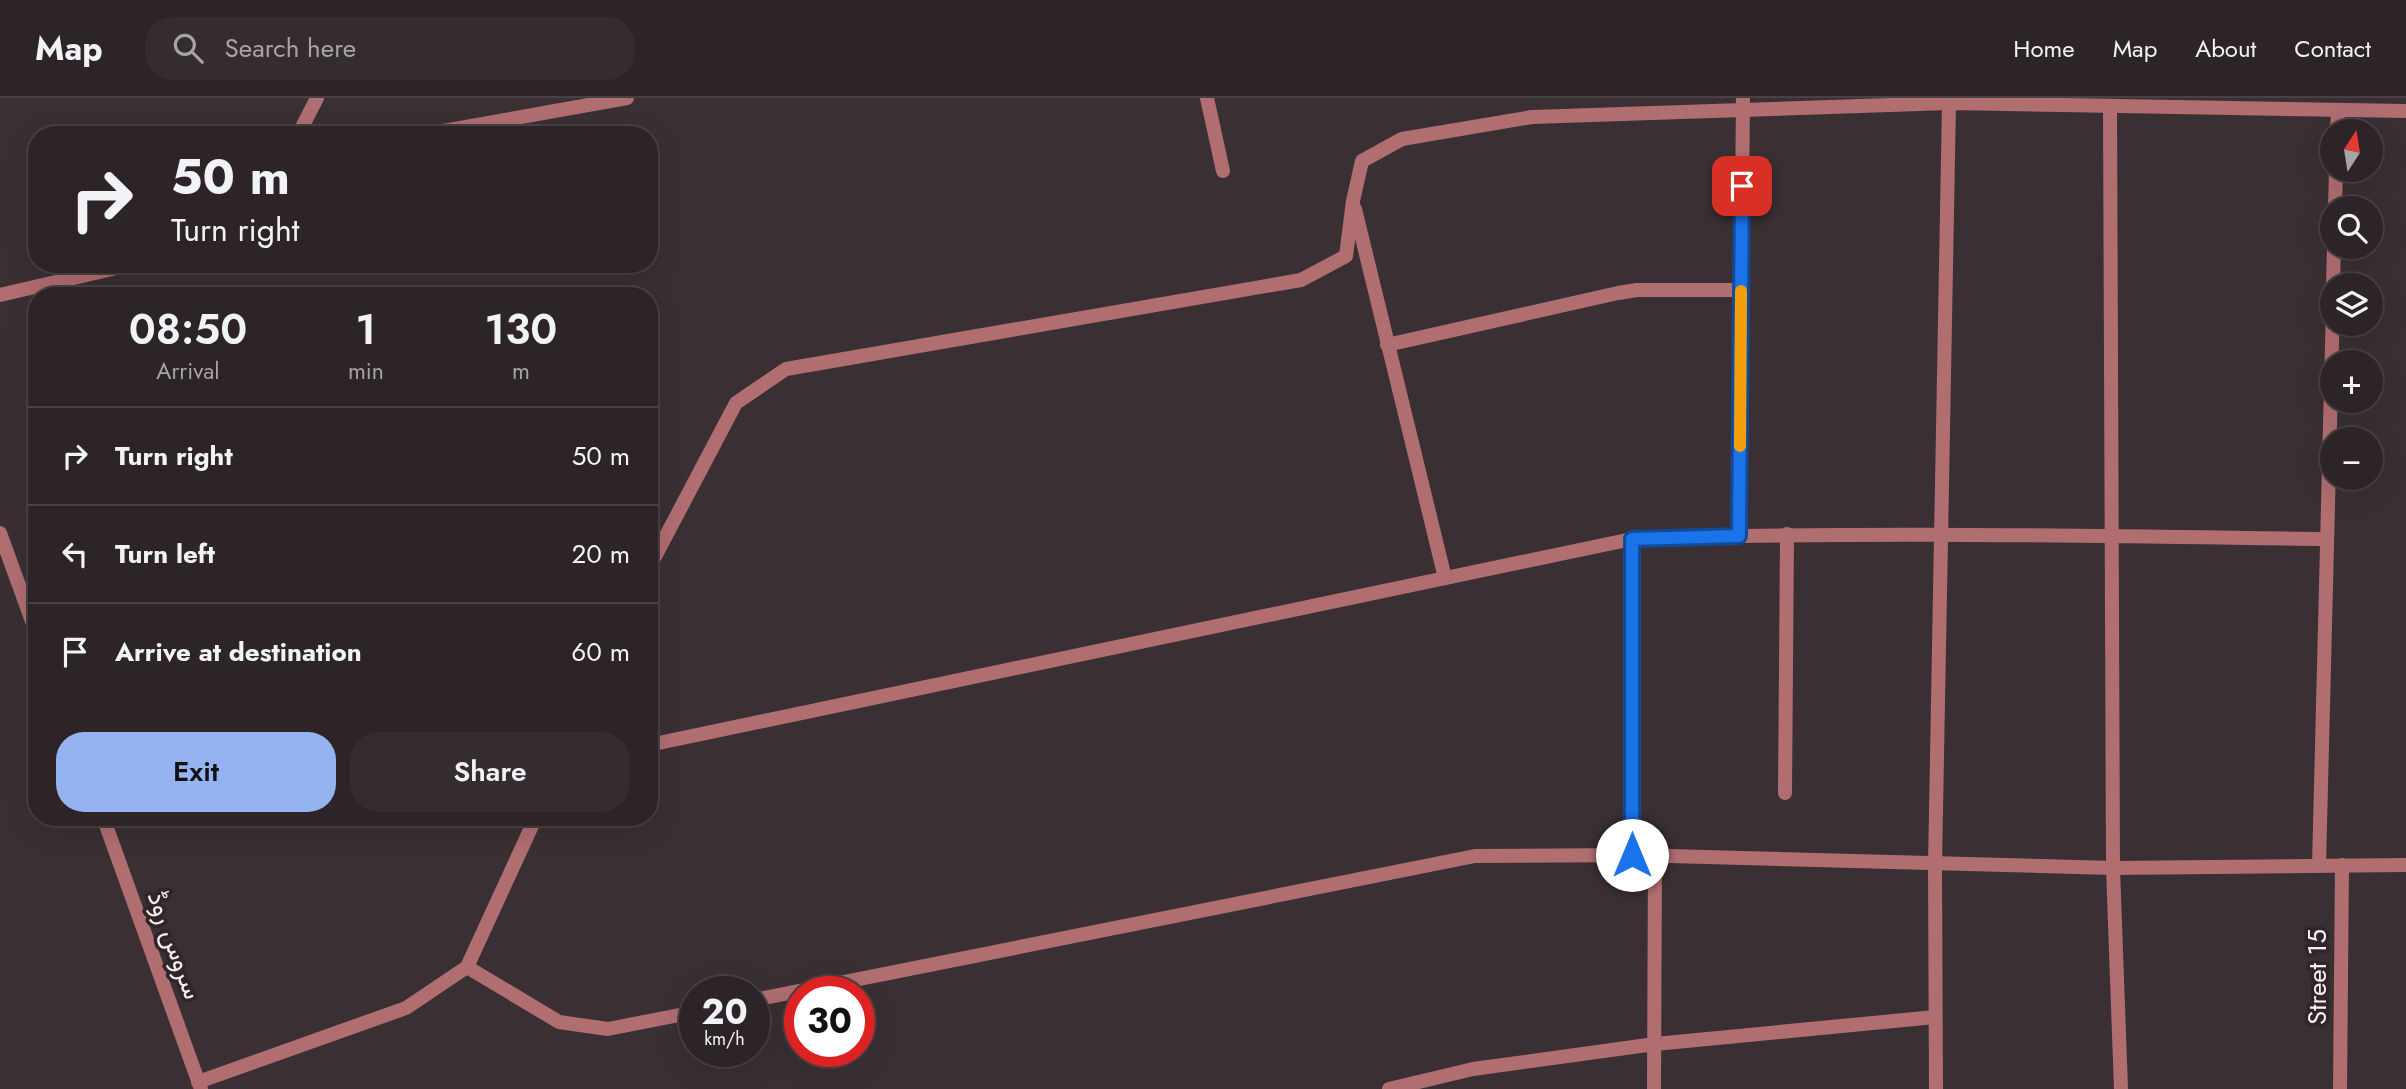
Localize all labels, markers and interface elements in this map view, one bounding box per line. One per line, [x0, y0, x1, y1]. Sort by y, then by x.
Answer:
search box [145, 17, 635, 80]
text: Map [35, 25, 103, 72]
icon: search [169, 29, 207, 67]
text: Search here [225, 29, 356, 67]
text: Home [2013, 31, 2075, 66]
text: Map [2113, 31, 2157, 66]
text: About [2195, 31, 2256, 66]
text: Contact [2294, 31, 2371, 66]
north arrow [2320, 119, 2384, 182]
map controls [2320, 119, 2383, 490]
text: 50 m [171, 142, 290, 212]
icon: right [56, 154, 147, 245]
pin [1712, 156, 1772, 216]
icon: arrive [1723, 167, 1761, 205]
button: search [2320, 196, 2383, 259]
text: Turn right [171, 207, 300, 253]
button: layers [2320, 273, 2383, 336]
text: 08:50 [129, 299, 247, 360]
text: 1 [356, 299, 376, 360]
text: 130 [485, 299, 557, 360]
button: + [2320, 350, 2383, 413]
text: Arrival [156, 354, 220, 388]
text: min [348, 354, 384, 388]
text: m [512, 354, 530, 388]
button: − [2320, 427, 2383, 490]
icon: right [56, 437, 94, 475]
text: Turn right [115, 437, 233, 475]
text: 50 m [572, 437, 630, 475]
icon: left [56, 535, 94, 573]
text: Turn left [115, 535, 215, 573]
text: 20 m [572, 535, 630, 573]
icon: arrive [56, 633, 94, 671]
text: Arrive at destination [115, 633, 362, 671]
text: 60 m [571, 633, 630, 671]
button: Exit [56, 732, 336, 812]
button: Share [350, 732, 630, 812]
position arrow [1595, 818, 1669, 892]
street label: سروس روڈ [138, 886, 212, 1004]
street label: Street 15 [2298, 929, 2336, 1025]
speed limit sign: 30 [784, 976, 875, 1067]
text: 20 [701, 987, 748, 1037]
text: km/h [704, 1026, 745, 1052]

